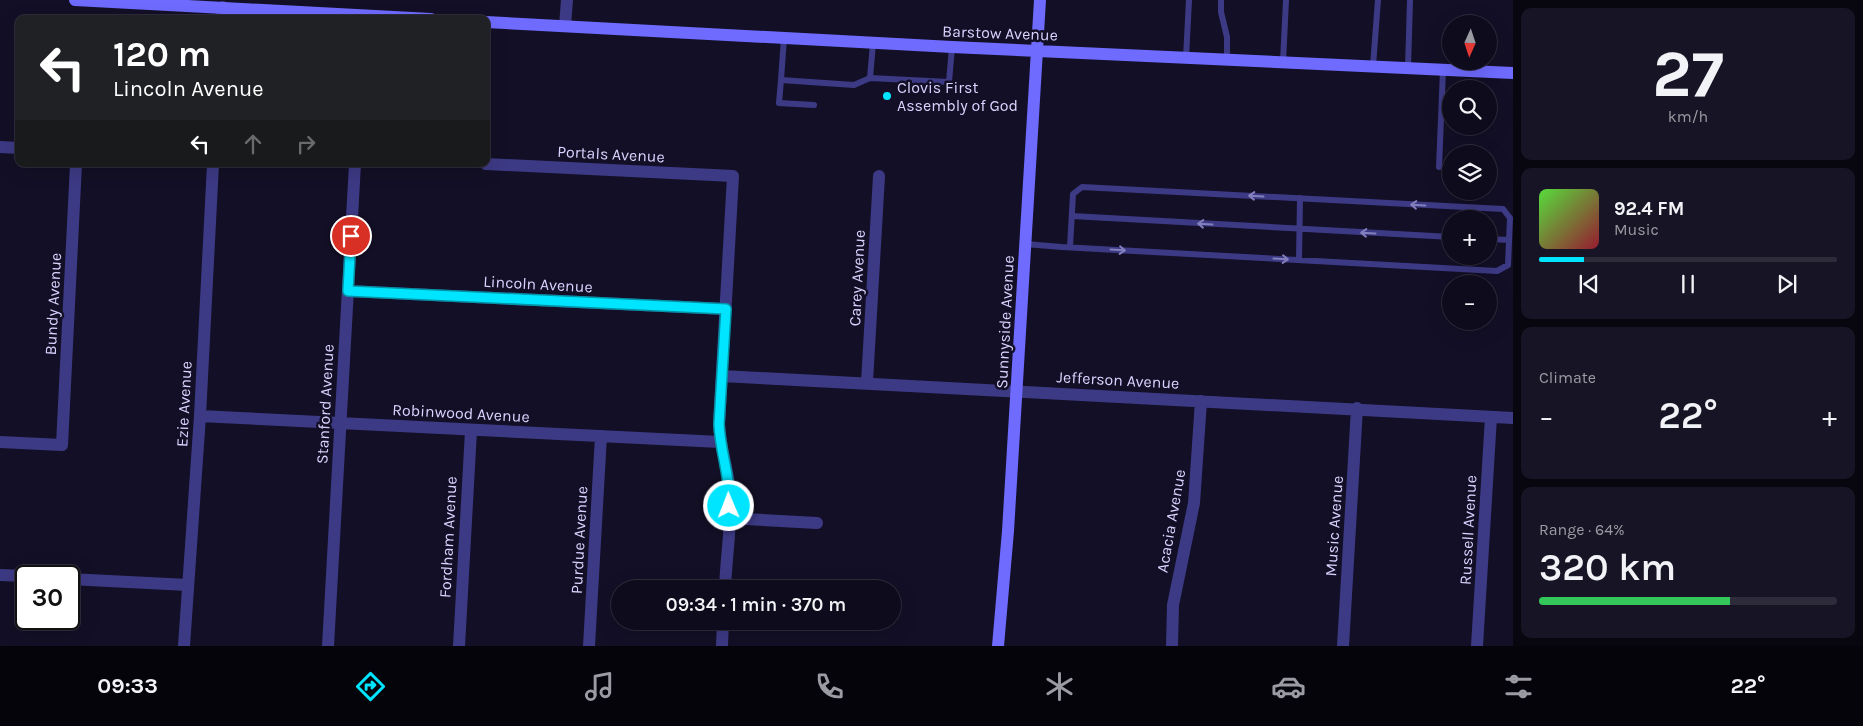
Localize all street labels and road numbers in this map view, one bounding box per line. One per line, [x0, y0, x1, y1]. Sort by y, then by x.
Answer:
street label: Barstow Avenue [942, 21, 1058, 45]
street label: Portals Avenue [557, 142, 665, 166]
street label: Carey Avenue [845, 229, 869, 327]
street label: Bundy Avenue [41, 252, 65, 356]
street label: Sunnyside Avenue [992, 255, 1018, 389]
street label: Lincoln Avenue [483, 272, 593, 296]
street label: Stanford Avenue [312, 344, 338, 464]
street label: Ezie Avenue [172, 361, 196, 447]
street label: Jefferson Avenue [1056, 367, 1180, 393]
street label: Robinwood Avenue [392, 400, 530, 426]
street label: Acacia Avenue [1153, 468, 1189, 574]
street label: Music Avenue [1321, 475, 1347, 577]
street label: Russell Avenue [1456, 475, 1480, 585]
street label: Fordham Avenue [435, 476, 461, 598]
street label: Purdue Avenue [567, 485, 591, 595]

